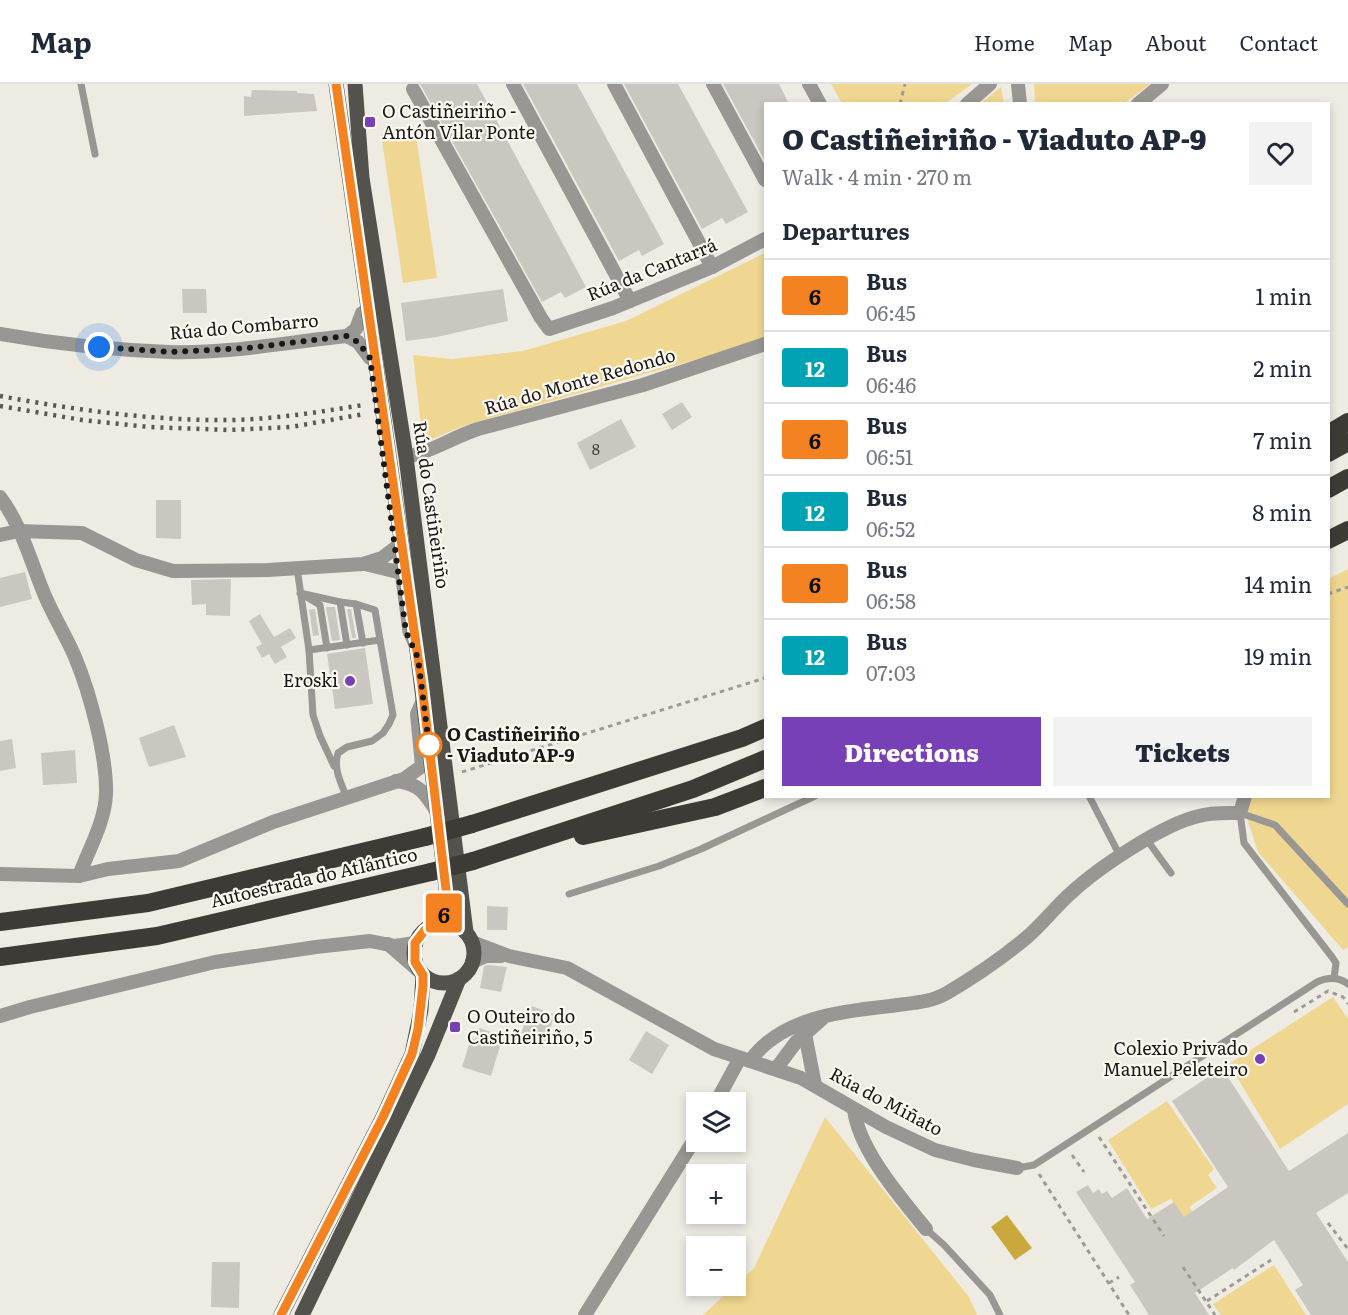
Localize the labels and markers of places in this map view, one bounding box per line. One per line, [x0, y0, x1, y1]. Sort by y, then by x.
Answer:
place label: O Castiñeiriño - Antón Vilar Ponte [382, 97, 535, 145]
marker: O Castiñeiriño - Antón Vilar Ponte [363, 115, 377, 129]
place label: Eroski [283, 666, 338, 693]
marker: Eroski [343, 674, 357, 688]
place label: O Castiñeiriño - Viaduto AP-9 [447, 720, 580, 768]
marker: O Castiñeiriño - Viaduto AP-9 [416, 732, 442, 758]
place label: O Outeiro do Castiñeiriño, 5 [467, 1002, 593, 1050]
marker: O Outeiro do Castiñeiriño, 5 [448, 1020, 462, 1034]
place label: Colexio Privado Manuel Peleteiro [1103, 1034, 1248, 1082]
marker: Colexio Privado Manuel Peleteiro [1253, 1052, 1267, 1066]

